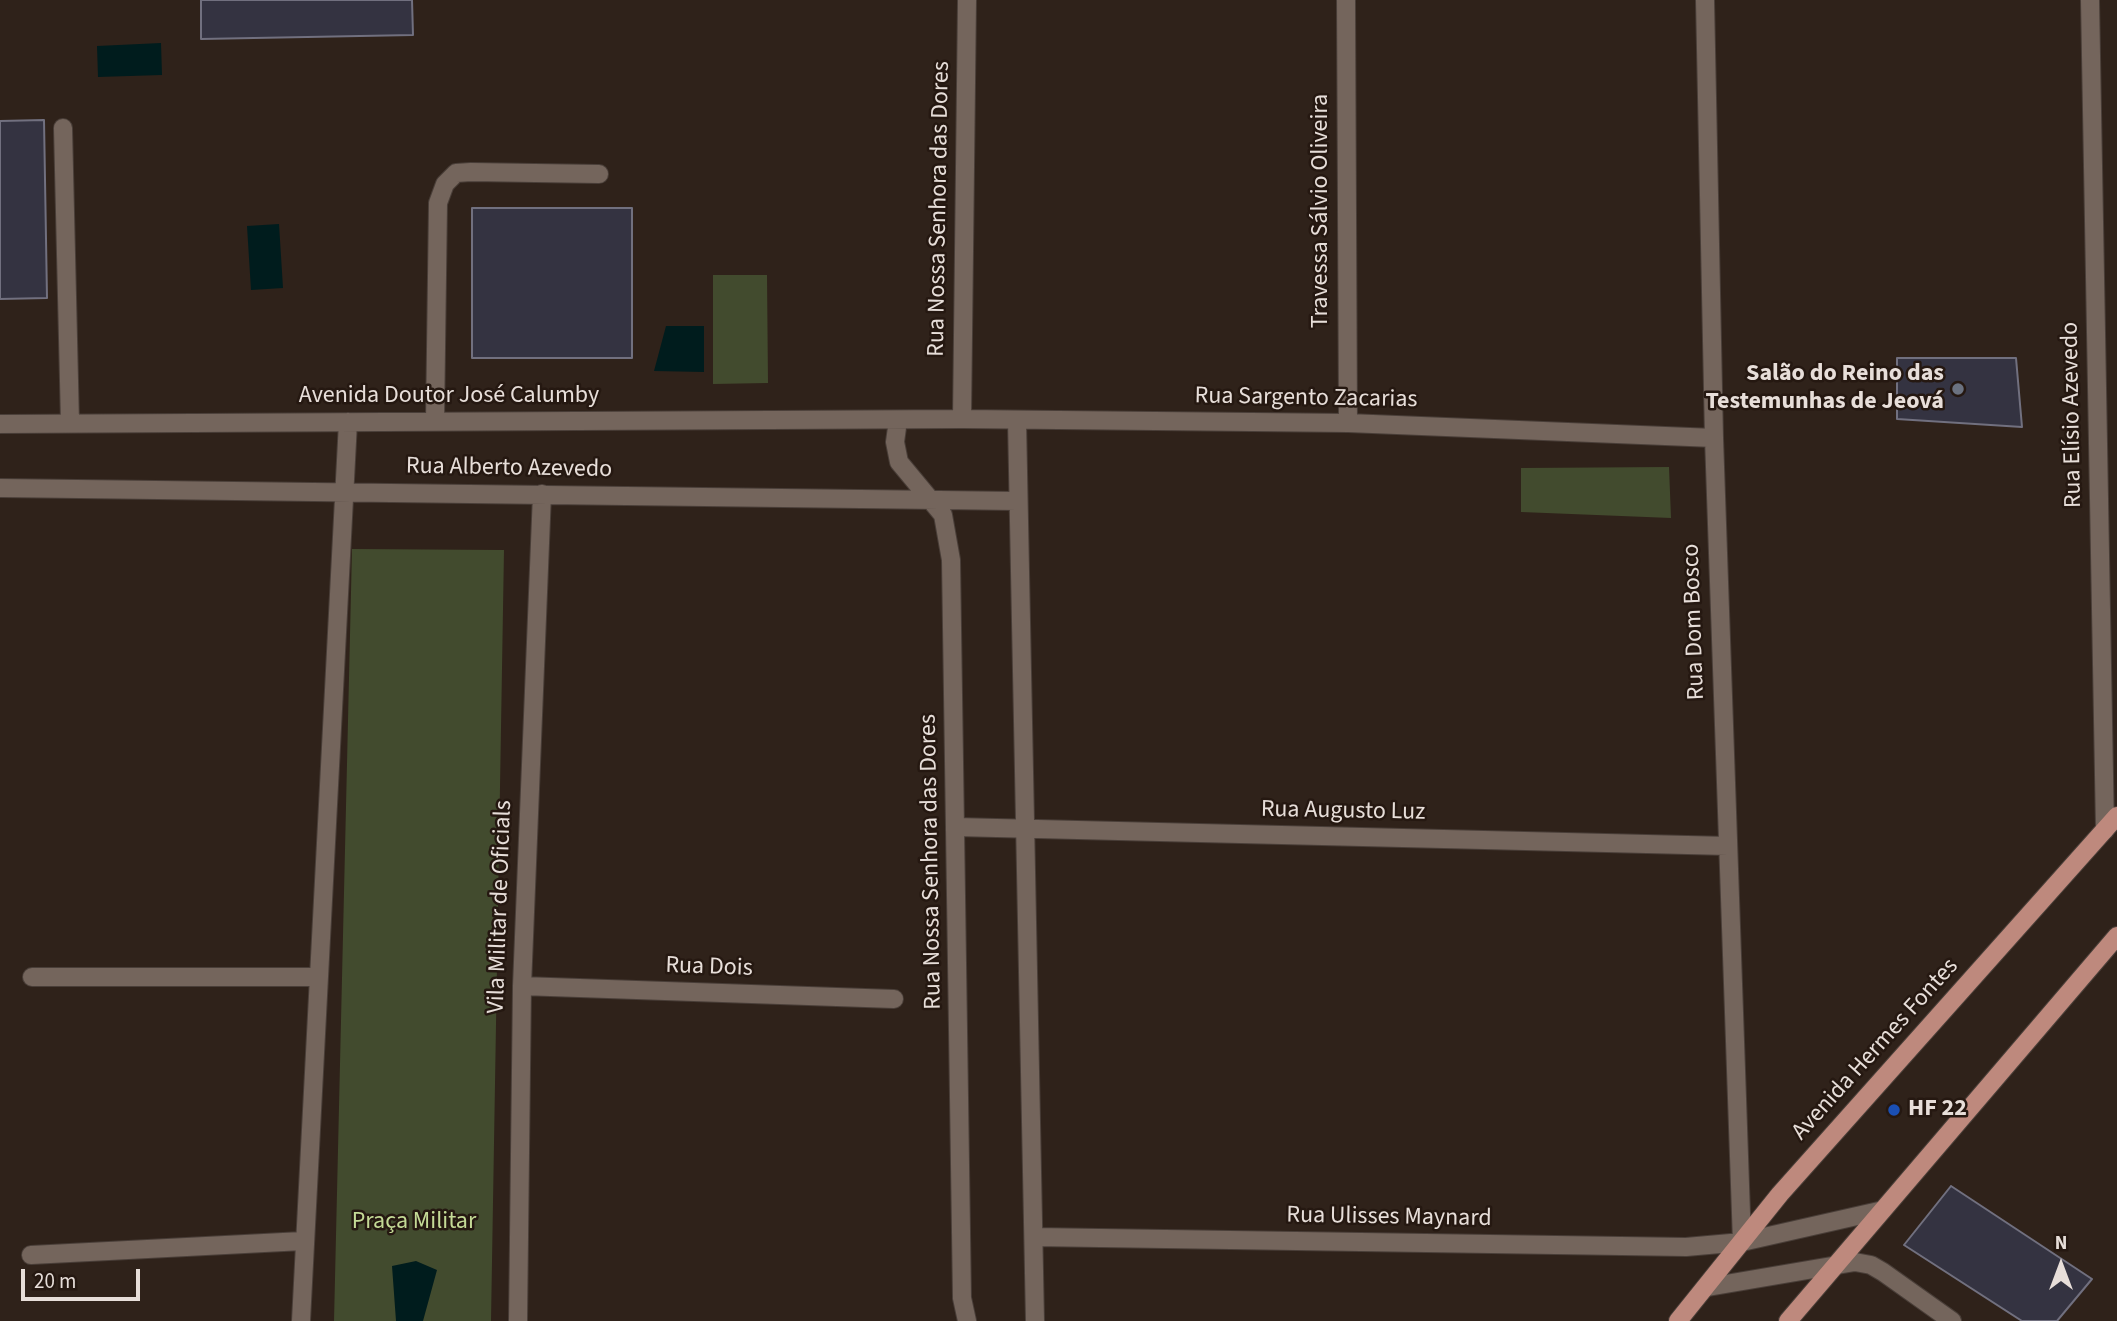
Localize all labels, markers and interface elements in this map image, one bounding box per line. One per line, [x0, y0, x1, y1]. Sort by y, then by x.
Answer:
street label: Rua Nossa Senhora das Dores [923, 61, 957, 357]
street label: Travessa Sálvio Oliveira [1308, 94, 1336, 328]
street label: Rua Elísio Azevedo [2057, 322, 2089, 508]
place label: Salão do Reino das Testemunhas de Jeová [1706, 361, 1944, 417]
marker: Salão do Reino das Testemunhas de Jeová [1950, 381, 1966, 397]
street label: Avenida Doutor José Calumby [299, 383, 599, 411]
street label: Rua Sargento Zacarias [1194, 383, 1418, 415]
street label: Rua Alberto Azevedo [406, 453, 612, 485]
street label: Rua Dom Bosco [1678, 543, 1712, 701]
street label: Rua Nossa Senhora das Dores [915, 714, 949, 1010]
street label: Rua Augusto Luz [1260, 796, 1426, 828]
street label: Vila Militar de Oficials [483, 800, 519, 1014]
street label: Rua Dois [665, 952, 753, 984]
street label: Avenida Hermes Fontes [1787, 953, 1965, 1147]
place label: HF 22 [1908, 1096, 1967, 1124]
marker: HF 22 [1886, 1102, 1902, 1118]
street label: Rua Ulisses Maynard [1286, 1202, 1492, 1234]
park label: Praça Militar [352, 1209, 476, 1237]
north arrow [2026, 1230, 2096, 1300]
text: N [2055, 1230, 2067, 1257]
scale bar [24, 1254, 144, 1298]
text: 20 m [34, 1266, 76, 1296]

